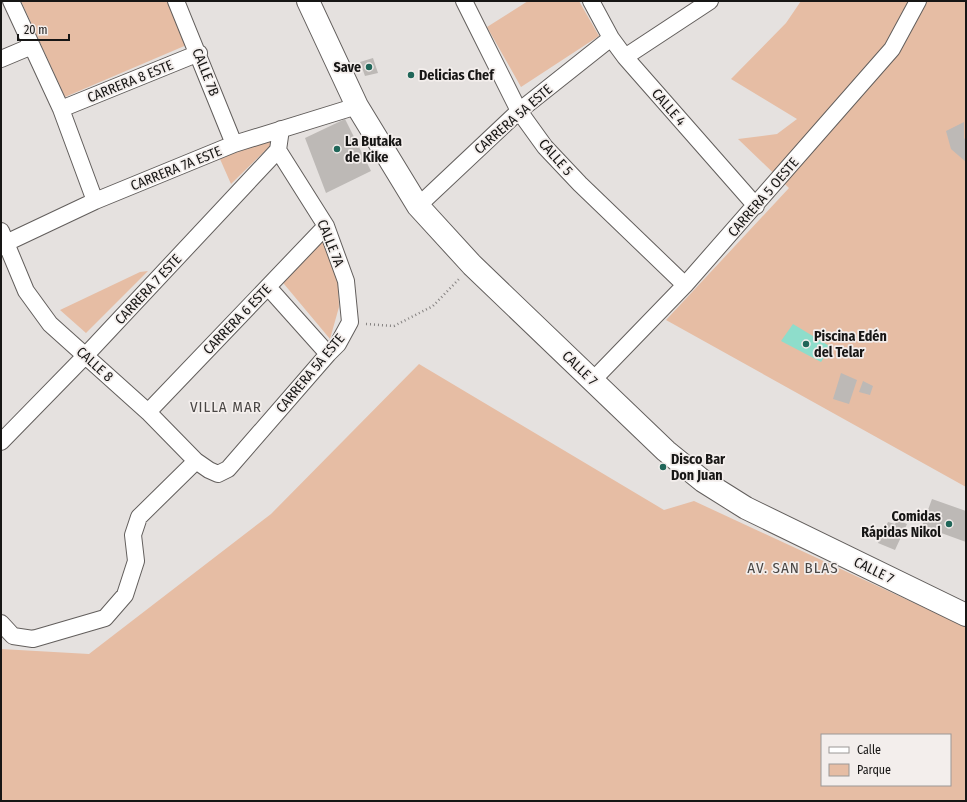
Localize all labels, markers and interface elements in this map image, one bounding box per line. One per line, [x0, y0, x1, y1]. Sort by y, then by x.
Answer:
scale bar [18, 16, 69, 42]
text: 20 m [24, 23, 48, 37]
street label: CALLE 7B [188, 46, 223, 99]
street label: CARRERA 8 ESTE [85, 56, 176, 106]
place label: Save [333, 59, 361, 76]
marker: Save [364, 62, 374, 72]
place label: Delicias Chef [419, 67, 495, 84]
marker: Delicias Chef [406, 70, 416, 80]
street label: CARRERA 5A ESTE [471, 81, 556, 158]
street label: CALLE 4 [648, 85, 689, 129]
place label: La Butaka de Kike [345, 133, 402, 166]
street label: CALLE 5 [535, 135, 576, 179]
street label: CARRERA 7A ESTE [128, 142, 225, 194]
marker: La Butaka de Kike [332, 144, 342, 154]
street label: CARRERA 5 OESTE [724, 154, 803, 240]
street label: CALLE 7A [313, 217, 348, 270]
street label: CARRERA 7 ESTE [112, 250, 185, 328]
street label: CARRERA 6 ESTE [200, 280, 275, 358]
place label: Piscina Edén del Telar [814, 328, 887, 361]
street label: CARRERA 5A ESTE [272, 330, 349, 416]
marker: Piscina Edén del Telar [801, 339, 811, 349]
street label: CALLE 8 [73, 343, 117, 385]
street label: CALLE 7 [558, 348, 601, 389]
district label: VILLA MAR [190, 398, 262, 416]
place label: Disco Bar Don Juan [671, 451, 726, 484]
marker: Disco Bar Don Juan [658, 462, 668, 472]
place label: Comidas Rápidas Nikol [861, 508, 941, 541]
marker: Comidas Rápidas Nikol [944, 519, 954, 529]
street label: CALLE 7 [851, 554, 897, 588]
district label: AV. SAN BLAS [747, 559, 839, 577]
legend [821, 734, 951, 786]
text: Calle [857, 743, 881, 757]
text: Parque [857, 763, 891, 777]

